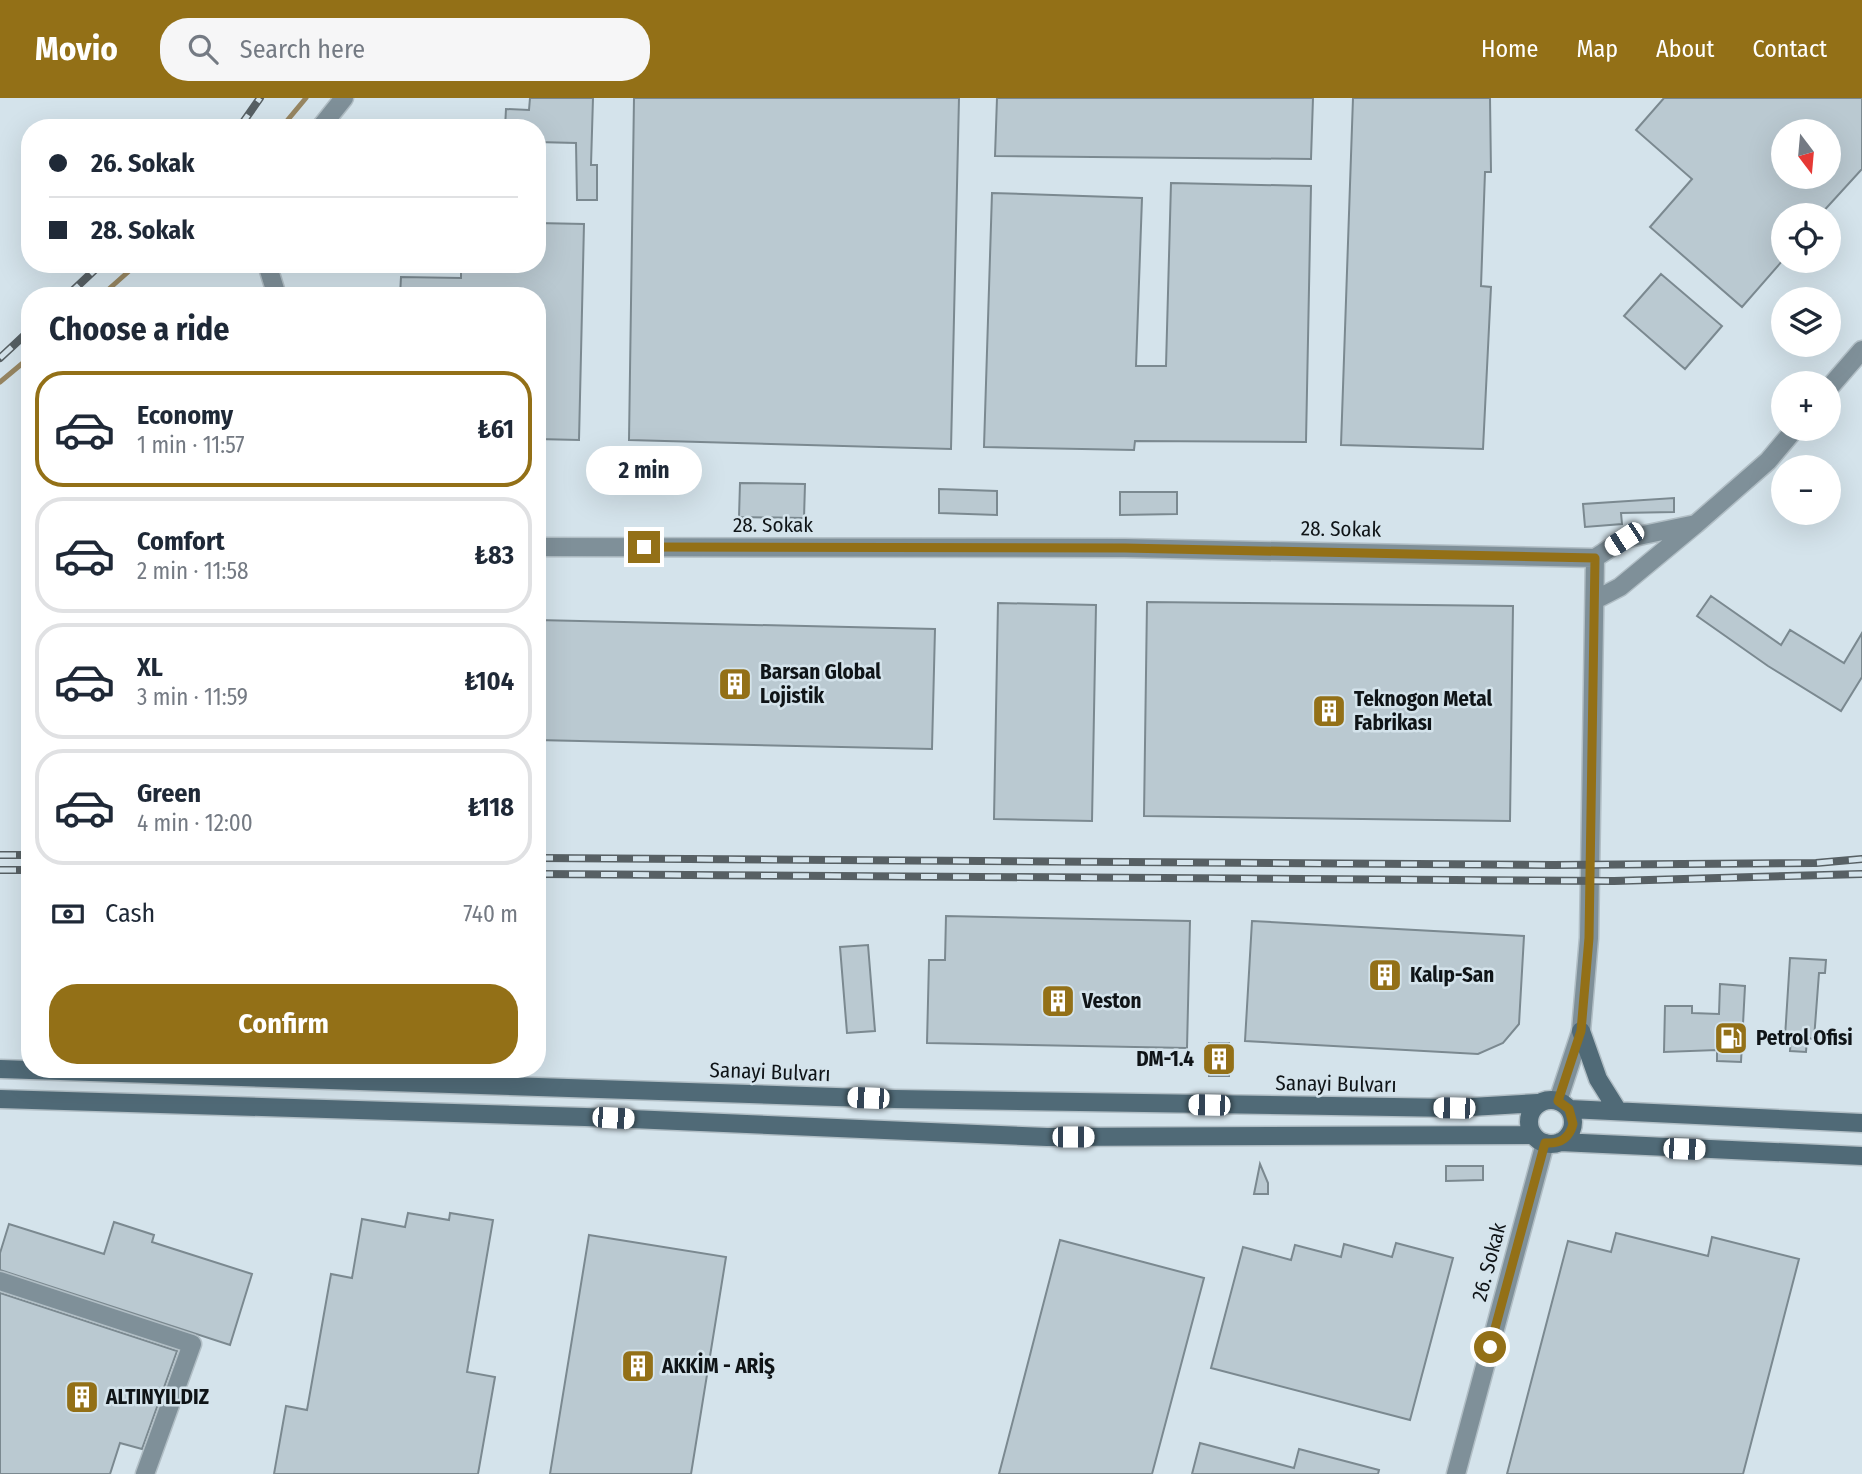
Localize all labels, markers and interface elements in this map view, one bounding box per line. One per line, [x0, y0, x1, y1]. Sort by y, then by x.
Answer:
search box [160, 18, 650, 81]
text: Movio [35, 29, 118, 69]
icon: search [184, 30, 222, 68]
text: Search here [240, 34, 365, 65]
text: Home [1481, 35, 1538, 63]
text: Map [1576, 35, 1618, 63]
text: About [1656, 35, 1714, 63]
text: Contact [1752, 35, 1827, 63]
north arrow [1771, 119, 1841, 189]
map controls [1771, 119, 1841, 525]
text: 26. Sokak [91, 148, 194, 179]
button: locate [1771, 203, 1841, 273]
text: 28. Sokak [91, 215, 195, 246]
button: layers [1771, 287, 1841, 357]
text: Choose a ride [49, 310, 230, 348]
button: + [1771, 371, 1841, 441]
icon: car [53, 398, 116, 461]
text: Economy [137, 400, 233, 431]
text: ₺61 [477, 414, 514, 445]
text: 1 min · 11:57 [137, 431, 245, 459]
callout: 2 min [586, 446, 702, 494]
button: − [1771, 455, 1841, 525]
text: 2 min [619, 456, 670, 484]
street label: 28. Sokak [733, 512, 813, 538]
street label: 28. Sokak [1301, 515, 1382, 543]
car [1601, 519, 1648, 559]
icon: car [53, 524, 116, 587]
text: Comfort [137, 526, 225, 557]
route end [628, 531, 660, 563]
text: ₺83 [474, 540, 514, 571]
text: 2 min · 11:58 [137, 557, 248, 585]
icon: car [53, 650, 116, 713]
text: XL [137, 652, 163, 683]
place label: Barsan Global Lojistik [760, 659, 881, 709]
building icon: Barsan Global Lojistik [716, 665, 754, 703]
text: ₺104 [464, 666, 514, 697]
text: 3 min · 11:59 [137, 683, 248, 711]
place label: Teknogon Metal Fabrikası [1354, 686, 1492, 736]
building icon: Teknogon Metal Fabrikası [1310, 692, 1348, 730]
icon: car [53, 776, 116, 839]
text: Green [137, 778, 201, 809]
text: ₺118 [467, 792, 514, 823]
text: 4 min · 12:00 [137, 809, 253, 837]
icon: cash [49, 895, 87, 933]
text: Cash [105, 898, 155, 929]
text: 740 m [463, 900, 518, 928]
building icon: Kalıp-San [1366, 956, 1404, 994]
place label: Kalıp-San [1410, 962, 1494, 988]
building icon: Veston [1039, 982, 1077, 1020]
button: Confirm [49, 984, 518, 1064]
place label: Veston [1081, 988, 1142, 1014]
fuel station icon: Petrol Ofisi [1712, 1019, 1750, 1057]
place label: Petrol Ofisi [1756, 1025, 1853, 1051]
building icon: DM-1.4 [1200, 1040, 1238, 1078]
place label: DM-1.4 [1136, 1046, 1194, 1072]
street label: Sanayi Bulvarı [709, 1057, 831, 1087]
street label: Sanayi Bulvarı [1275, 1070, 1397, 1098]
car [847, 1087, 890, 1109]
car [1188, 1094, 1231, 1116]
car [1433, 1097, 1476, 1119]
car [592, 1106, 635, 1130]
car [1053, 1127, 1095, 1148]
car [1663, 1138, 1706, 1160]
street label: 26. Sokak [1466, 1220, 1512, 1304]
route start [1474, 1331, 1506, 1363]
building icon: AKKİM - ARİŞ [619, 1347, 657, 1385]
place label: AKKİM - ARİŞ [661, 1352, 775, 1379]
building icon: ALTINYILDIZ [63, 1378, 101, 1416]
place label: ALTINYILDIZ [105, 1384, 209, 1410]

